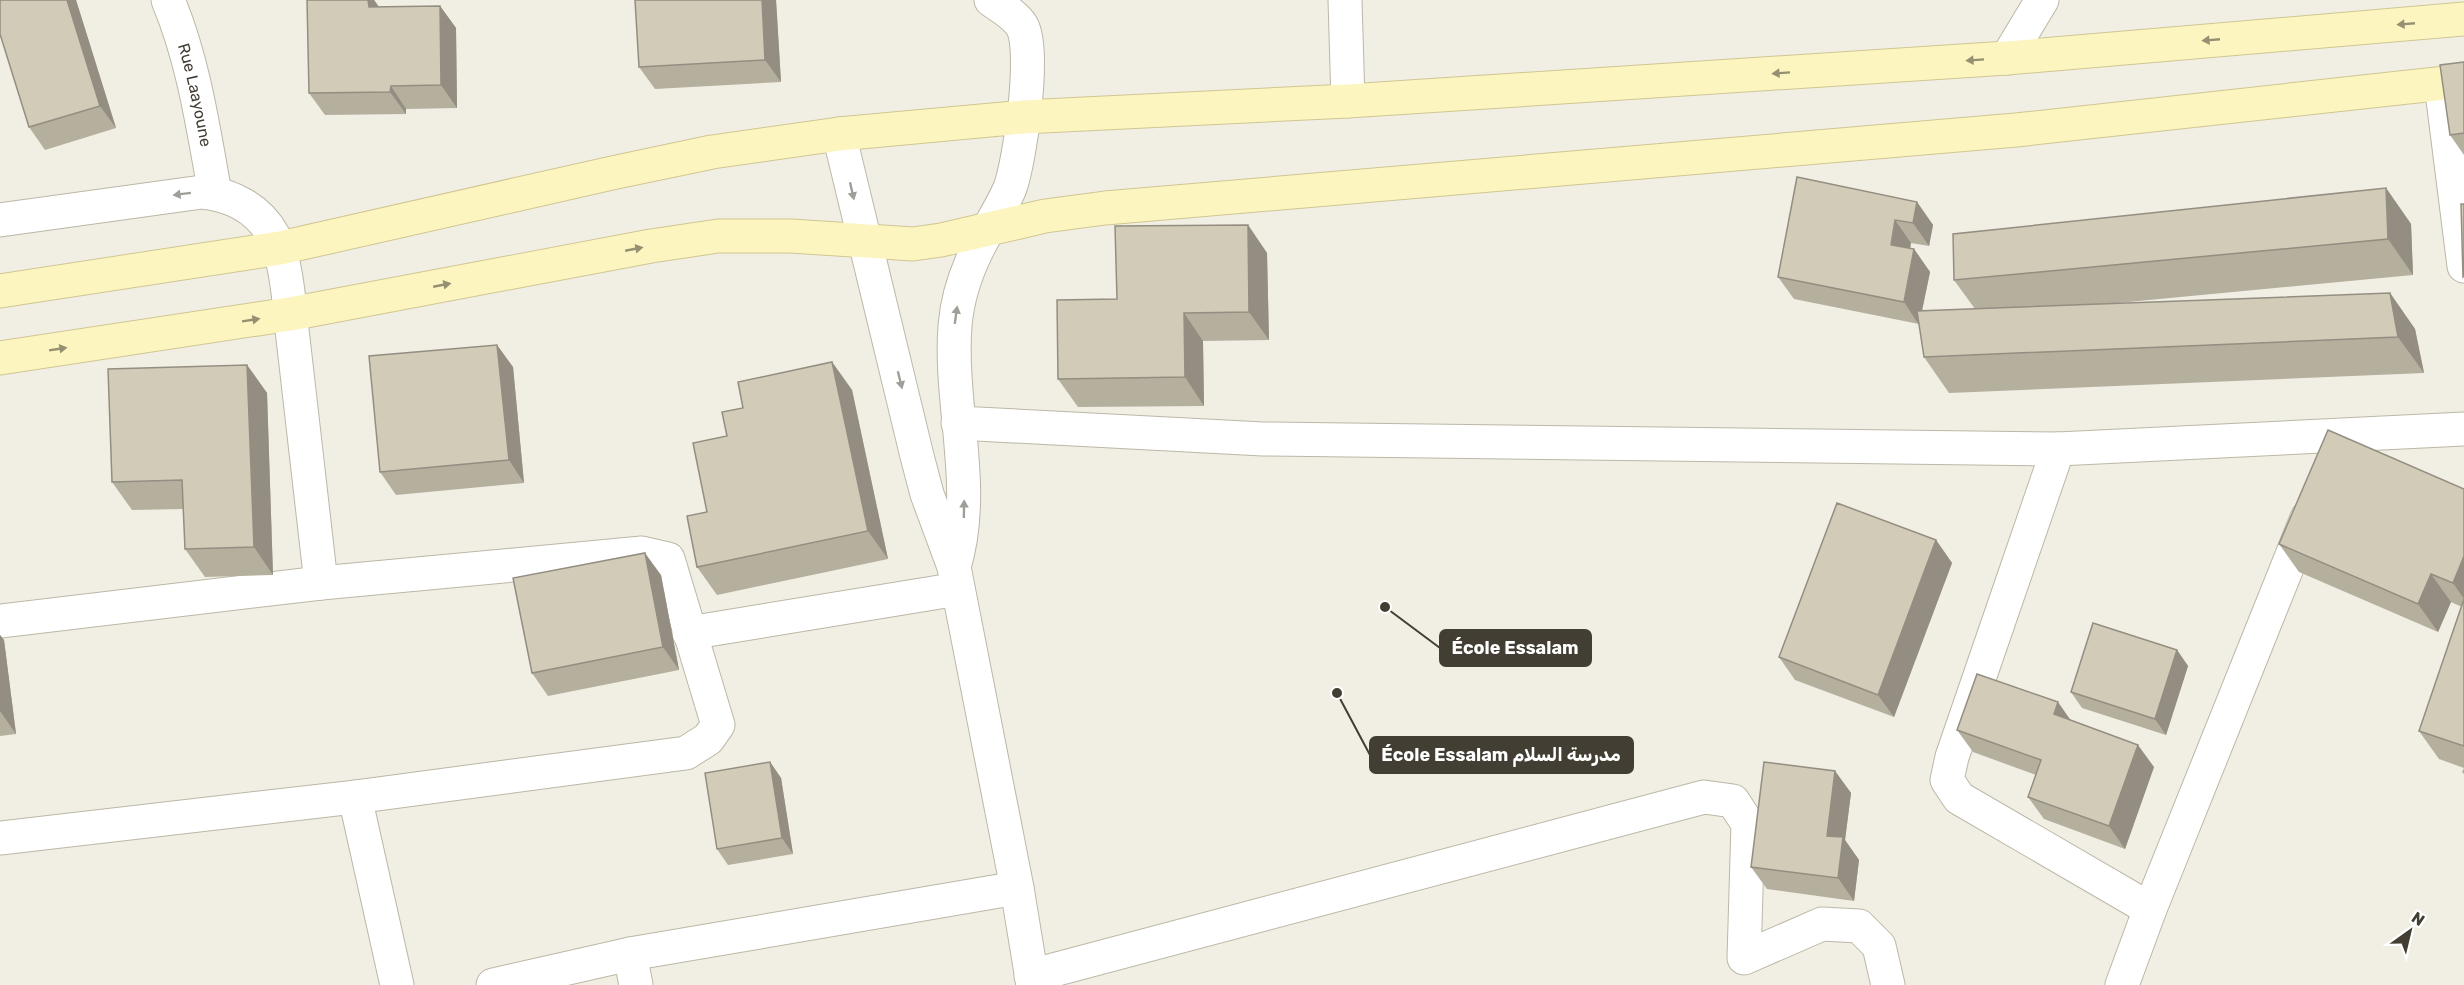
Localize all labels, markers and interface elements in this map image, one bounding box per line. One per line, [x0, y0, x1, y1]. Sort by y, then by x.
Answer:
one-way arrow [2396, 19, 2415, 29]
one-way arrow [2202, 36, 2221, 45]
street label: Rue Laayoune [174, 41, 216, 148]
one-way arrow [1966, 55, 1985, 65]
one-way arrow [1771, 68, 1790, 77]
one-way arrow [848, 181, 858, 200]
one-way arrow [173, 189, 192, 199]
one-way arrow [625, 244, 644, 253]
one-way arrow [433, 280, 452, 289]
one-way arrow [952, 305, 961, 324]
one-way arrow [241, 315, 260, 324]
one-way arrow [48, 344, 67, 353]
one-way arrow [895, 370, 905, 389]
one-way arrow [959, 500, 968, 519]
callout: École Essalam [1440, 630, 1591, 666]
text: École Essalam [1451, 637, 1579, 659]
callout: École Essalam مدرسة السلام [1370, 737, 1633, 773]
text: École Essalam مدرسة السلام [1381, 744, 1621, 767]
north arrow [2380, 901, 2440, 961]
text: N [2408, 908, 2428, 930]

